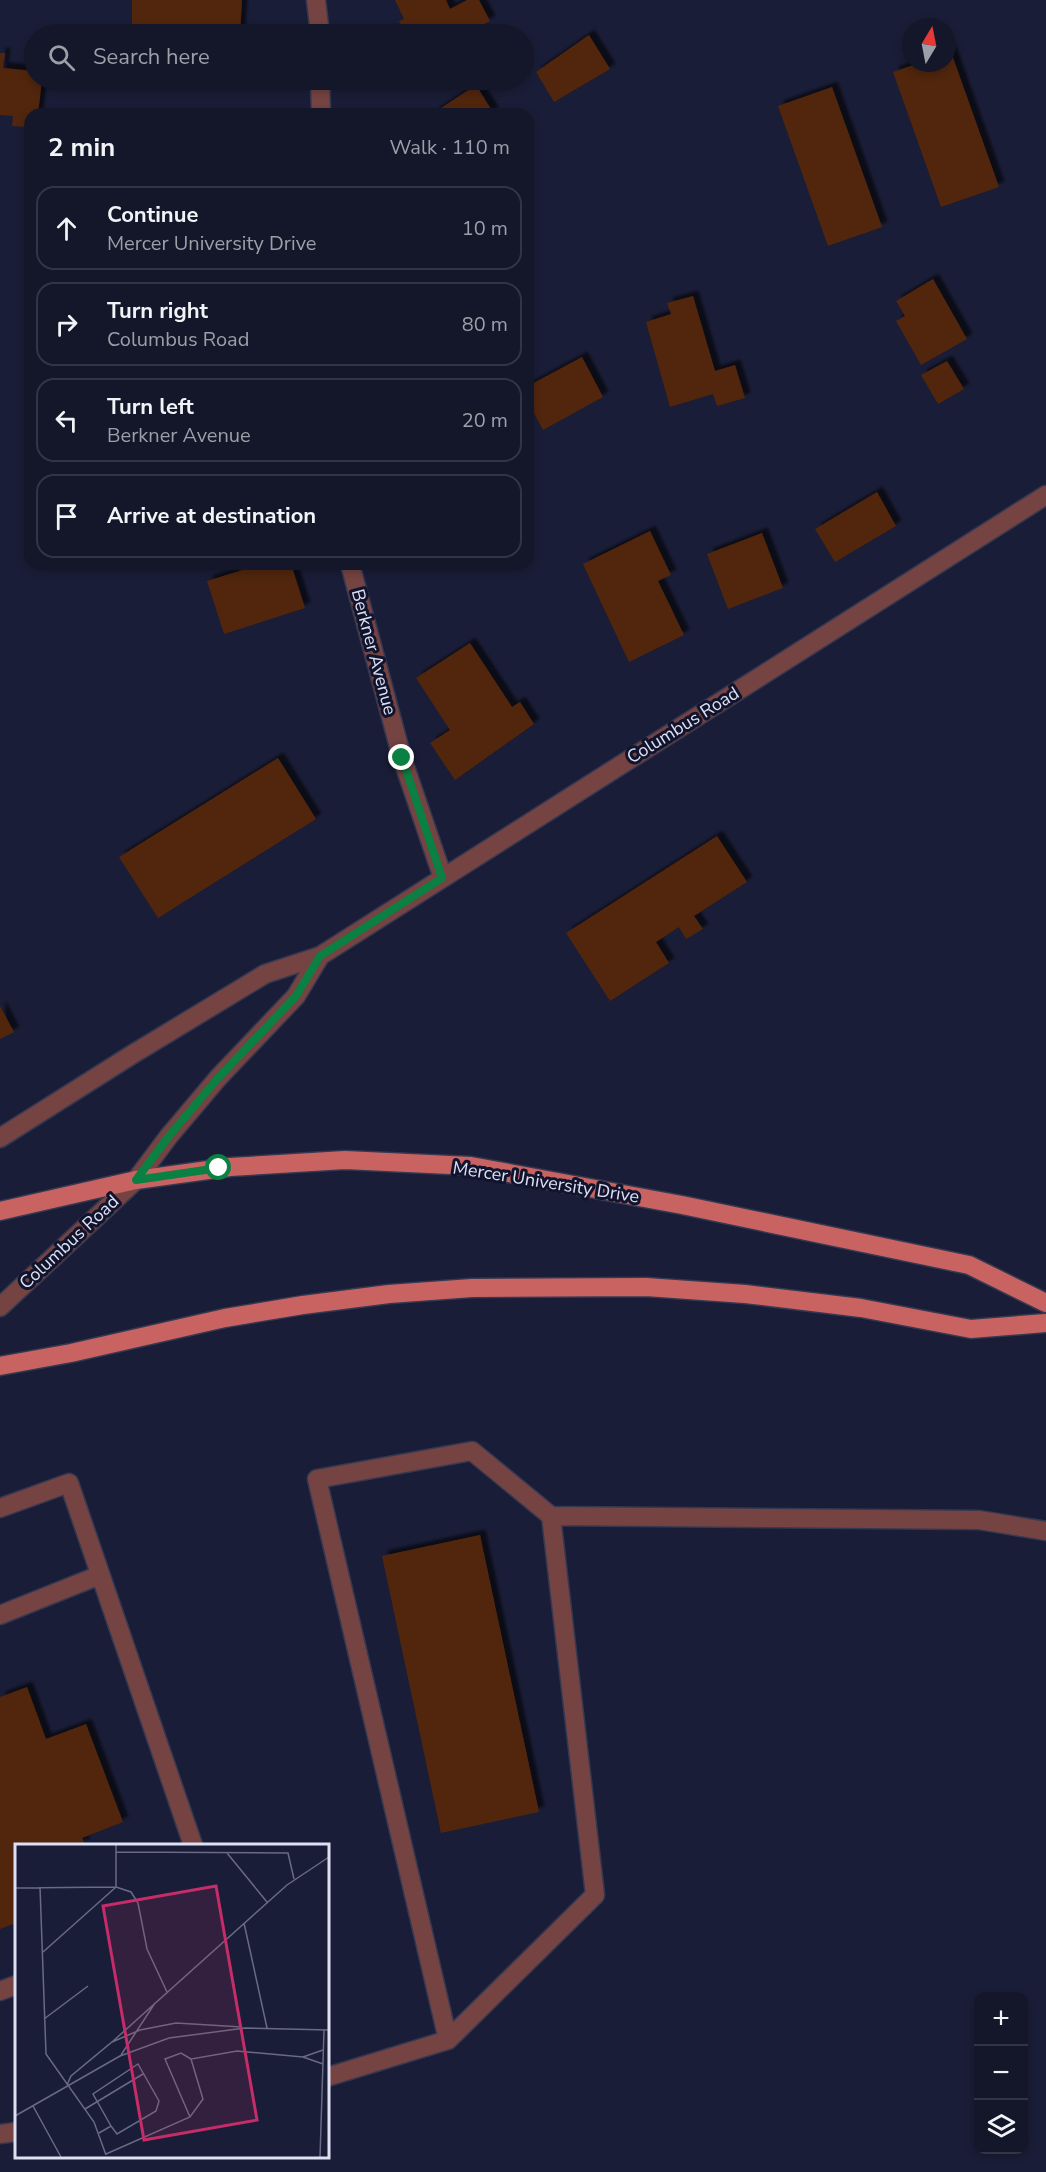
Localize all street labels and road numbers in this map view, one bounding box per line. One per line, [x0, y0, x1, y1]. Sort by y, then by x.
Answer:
street label: Berkner Avenue [346, 586, 402, 718]
street label: Columbus Road [622, 681, 744, 769]
street label: Mercer University Drive [451, 1155, 641, 1209]
street label: Columbus Road [14, 1190, 124, 1294]

